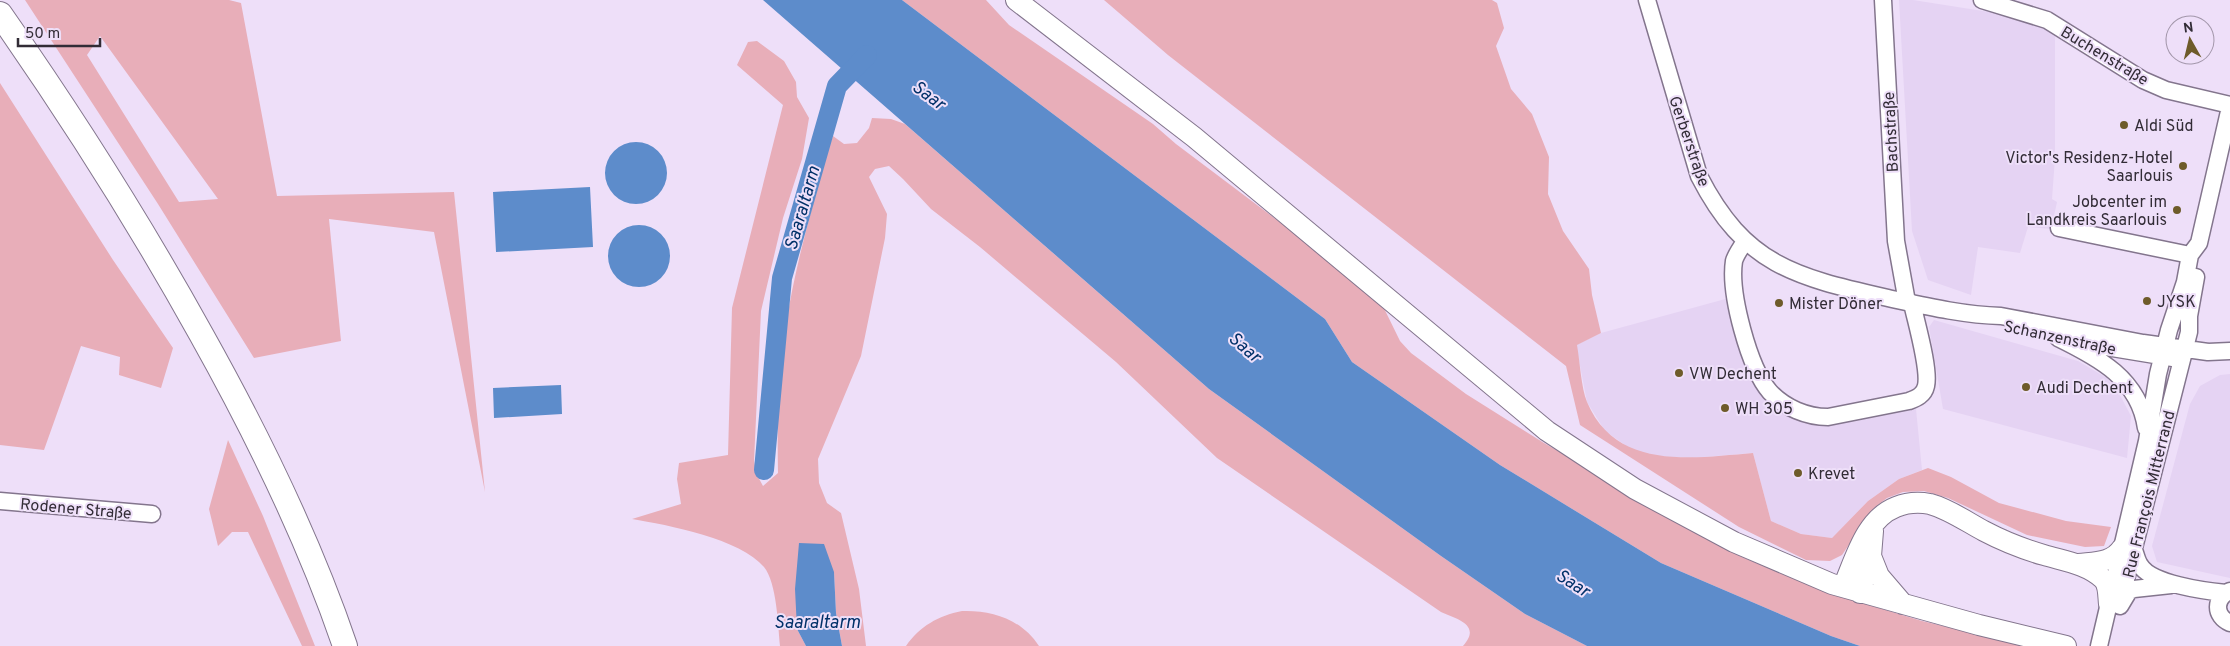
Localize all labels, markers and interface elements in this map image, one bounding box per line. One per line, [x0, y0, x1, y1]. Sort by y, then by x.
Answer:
scale bar [18, 15, 100, 47]
north arrow [2165, 15, 2215, 65]
text: N [2182, 19, 2195, 38]
street label: Buchenstraße [2056, 23, 2152, 91]
text: 50 m [25, 25, 60, 44]
water label: Saar [907, 76, 951, 117]
street label: Bachstraße [1880, 91, 1904, 173]
street label: Gerberstraße [1663, 94, 1713, 190]
place label: Aldi Süd [2134, 117, 2193, 137]
marker: Aldi Süd [2118, 119, 2130, 131]
place label: Victor's Residenz-Hotel Saarlouis [2005, 149, 2173, 187]
marker: Victor's Residenz-Hotel Saarlouis [2177, 160, 2189, 172]
water label: Saaraltarm [780, 163, 826, 253]
place label: Jobcenter im Landkreis Saarlouis [2026, 193, 2167, 231]
marker: Jobcenter im Landkreis Saarlouis [2171, 204, 2183, 216]
place label: JYSK [2157, 293, 2196, 313]
place label: Mister Döner [1789, 295, 1882, 315]
marker: JYSK [2141, 295, 2153, 307]
marker: Mister Döner [1773, 297, 1785, 309]
street label: Schanzenstraße [2002, 317, 2118, 361]
water label: Saar [1223, 328, 1267, 370]
place label: VW Dechent [1689, 365, 1777, 385]
marker: VW Dechent [1673, 367, 1685, 379]
place label: Audi Dechent [2036, 379, 2133, 399]
marker: Audi Dechent [2020, 381, 2032, 393]
place label: WH 305 [1735, 400, 1793, 420]
marker: WH 305 [1719, 402, 1731, 414]
street label: Rue François Mitterrand [2119, 409, 2180, 580]
place label: Krevet [1808, 465, 1855, 485]
marker: Krevet [1792, 467, 1804, 479]
street label: Rodener Straße [19, 495, 132, 525]
water label: Saar [1551, 565, 1595, 605]
water label: Saaraltarm [774, 612, 860, 635]

